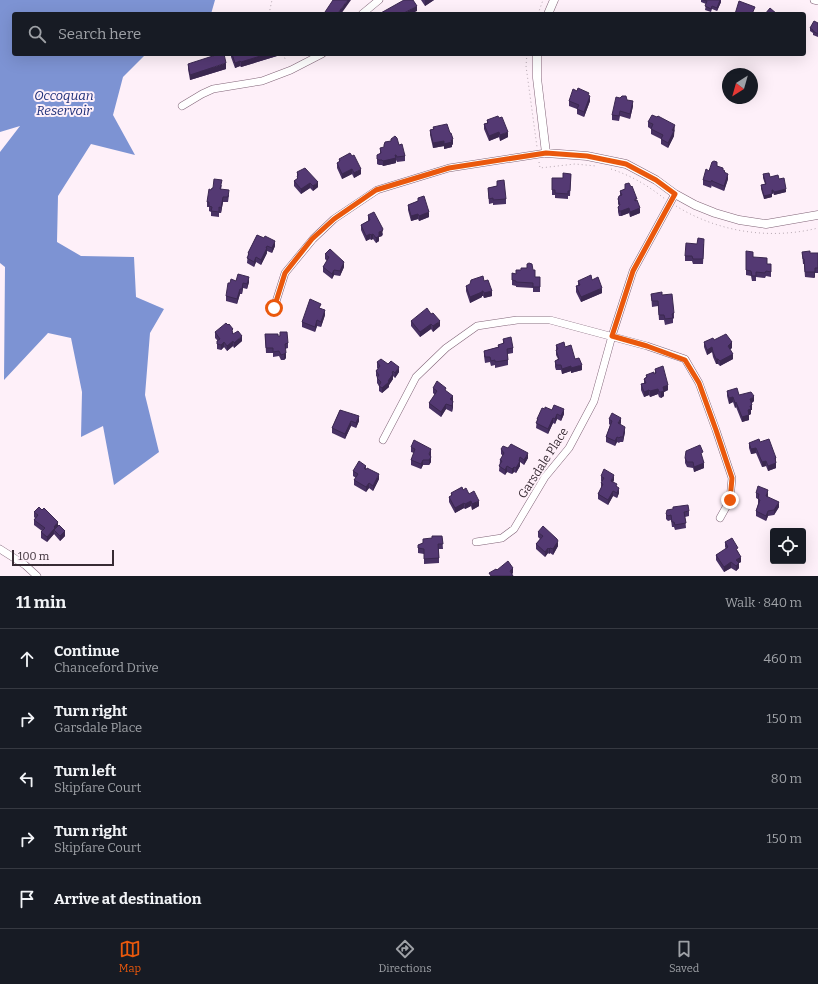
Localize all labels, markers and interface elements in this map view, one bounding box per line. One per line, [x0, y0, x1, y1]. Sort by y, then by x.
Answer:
search box [12, 12, 806, 56]
icon: search [26, 23, 48, 45]
text: Search here [58, 25, 141, 43]
north arrow [722, 68, 758, 104]
water label: Occoquan Reservoir [34, 88, 94, 118]
route start [265, 299, 283, 317]
street label: Garsdale Place [515, 425, 571, 501]
route end [721, 491, 739, 509]
map controls [770, 528, 806, 564]
button: locate [770, 528, 806, 564]
scale bar [12, 548, 114, 567]
text: 100 m [18, 550, 49, 563]
text: 11 min [16, 592, 66, 613]
text: Walk · 840 m [725, 595, 802, 610]
text: Continue [54, 642, 120, 660]
icon: ahead [16, 648, 38, 670]
text: 460 m [763, 651, 802, 666]
text: Chanceford Drive [54, 660, 159, 675]
text: Turn right [54, 702, 127, 720]
icon: right [16, 708, 38, 730]
text: 150 m [766, 711, 802, 726]
text: Garsdale Place [54, 720, 142, 735]
text: Turn left [54, 762, 116, 780]
icon: left [16, 768, 38, 790]
text: 80 m [771, 771, 802, 786]
text: Skipfare Court [54, 780, 141, 795]
text: Turn right [54, 822, 127, 840]
icon: right [16, 828, 38, 850]
text: 150 m [766, 831, 802, 846]
text: Skipfare Court [54, 840, 141, 855]
icon: arrive [16, 888, 38, 910]
text: Arrive at destination [54, 890, 201, 908]
tab: Map [119, 938, 141, 975]
tab: Directions [379, 938, 431, 975]
tab: Saved [669, 938, 699, 975]

